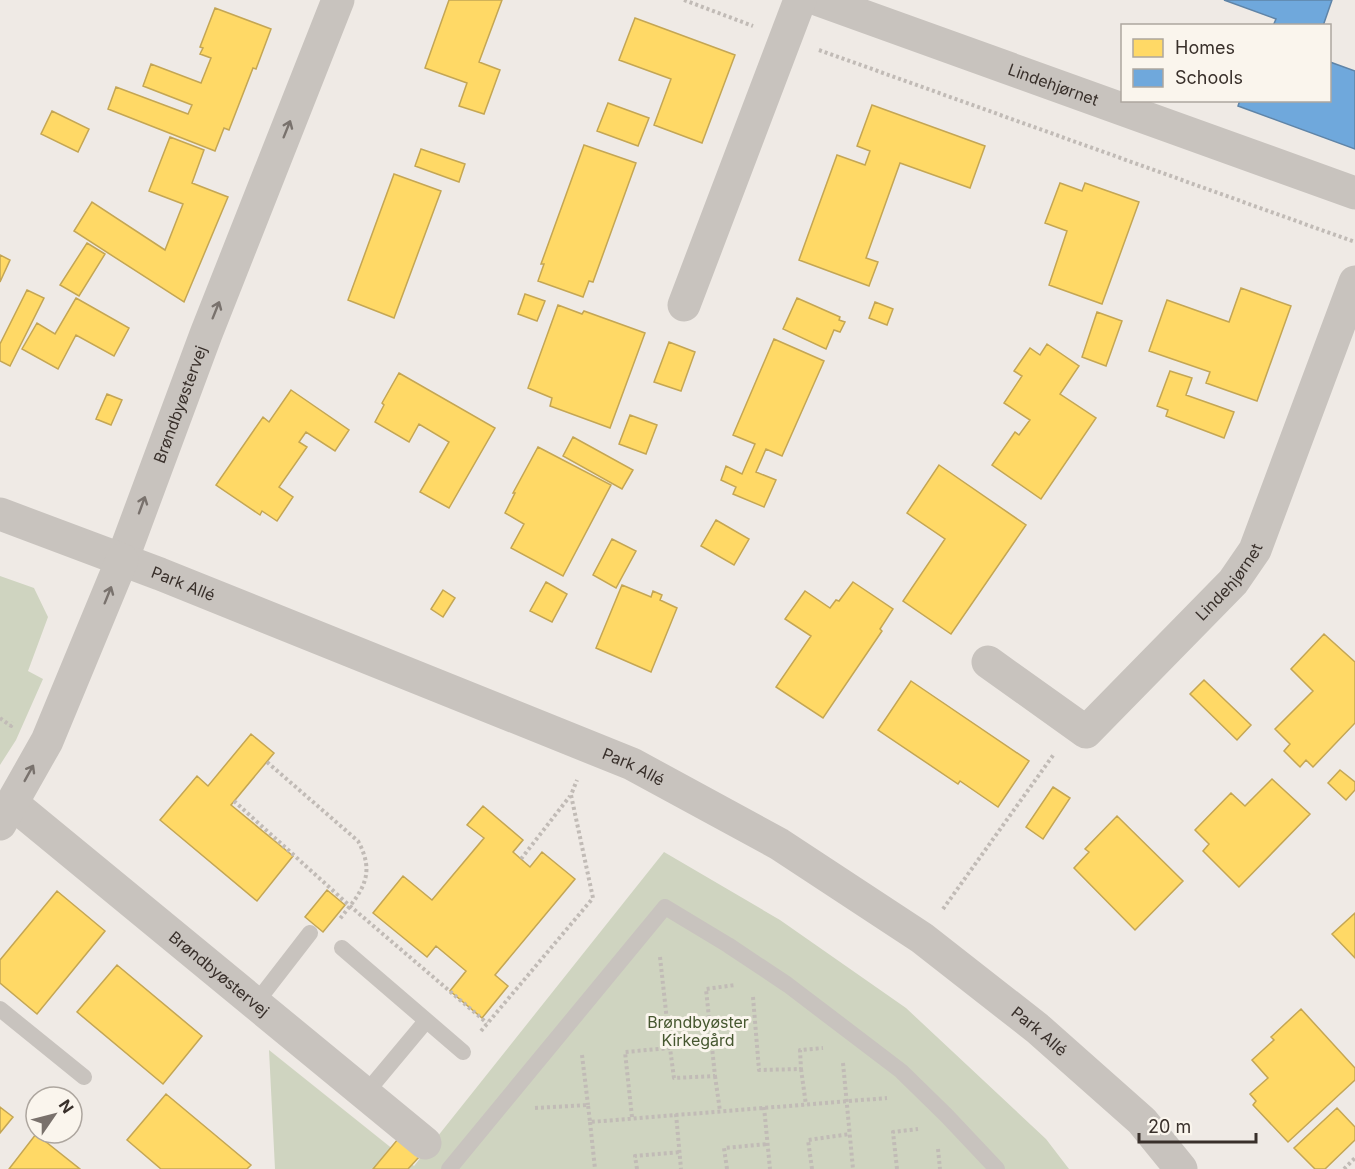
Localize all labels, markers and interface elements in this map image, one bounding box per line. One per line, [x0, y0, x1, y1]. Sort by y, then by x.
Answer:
legend [1121, 24, 1331, 102]
text: Homes [1175, 37, 1235, 58]
street label: Lindehjørnet [1005, 59, 1101, 110]
text: Schools [1175, 67, 1243, 88]
one-way arrow [283, 120, 294, 138]
one-way arrow [211, 301, 222, 320]
street label: Brøndbyøstervej [149, 343, 211, 466]
one-way arrow [137, 496, 148, 514]
street label: Lindehjørnet [1191, 541, 1266, 625]
street label: Park Allé [149, 562, 218, 605]
one-way arrow [103, 586, 114, 605]
street label: Park Allé [599, 743, 668, 790]
one-way arrow [24, 765, 35, 783]
street label: Brøndbyøstervej [165, 927, 273, 1021]
street label: Park Allé [1007, 1002, 1072, 1060]
park label: Brøndbyøster Kirkegård [647, 1012, 749, 1050]
north arrow [24, 1085, 84, 1145]
text: N [55, 1096, 78, 1117]
scale bar [1139, 1106, 1256, 1144]
text: 20 m [1148, 1116, 1191, 1137]

